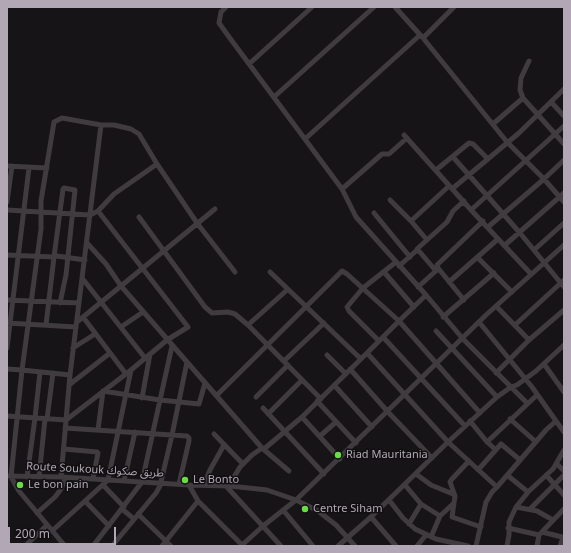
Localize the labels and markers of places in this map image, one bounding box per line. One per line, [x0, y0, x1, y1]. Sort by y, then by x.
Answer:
place label: Riad Mauritania [346, 448, 428, 462]
marker: Riad Mauritania [333, 450, 343, 460]
place label: Le Bonto [193, 473, 239, 487]
marker: Le Bonto [180, 475, 190, 485]
place label: Le bon pain [28, 478, 88, 492]
marker: Le bon pain [15, 480, 25, 490]
place label: Centre Siham [313, 502, 382, 516]
marker: Centre Siham [300, 504, 310, 514]

